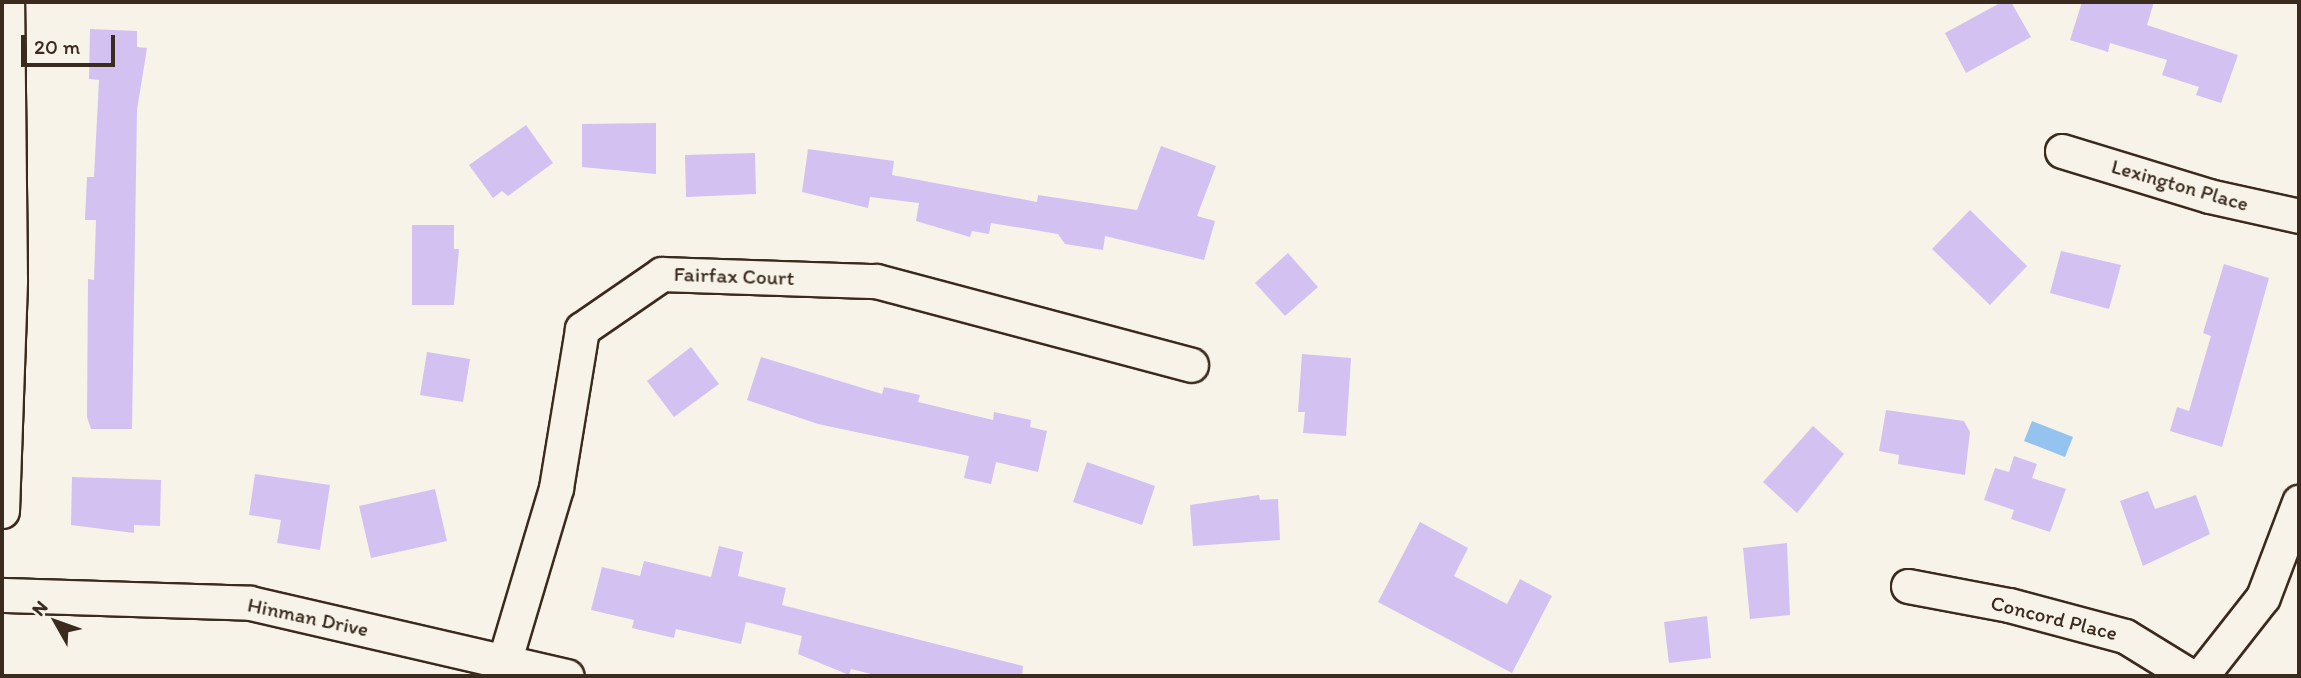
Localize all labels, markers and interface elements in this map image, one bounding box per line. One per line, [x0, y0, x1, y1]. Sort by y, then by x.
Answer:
scale bar [24, 21, 119, 65]
text: 20 m [34, 34, 80, 59]
street label: Lexington Place [2109, 153, 2251, 217]
street label: Fairfax Court [673, 261, 795, 291]
north arrow [21, 587, 91, 657]
street label: Concord Place [1988, 590, 2120, 646]
street label: Hinman Drive [245, 592, 371, 642]
text: N [27, 596, 52, 620]

